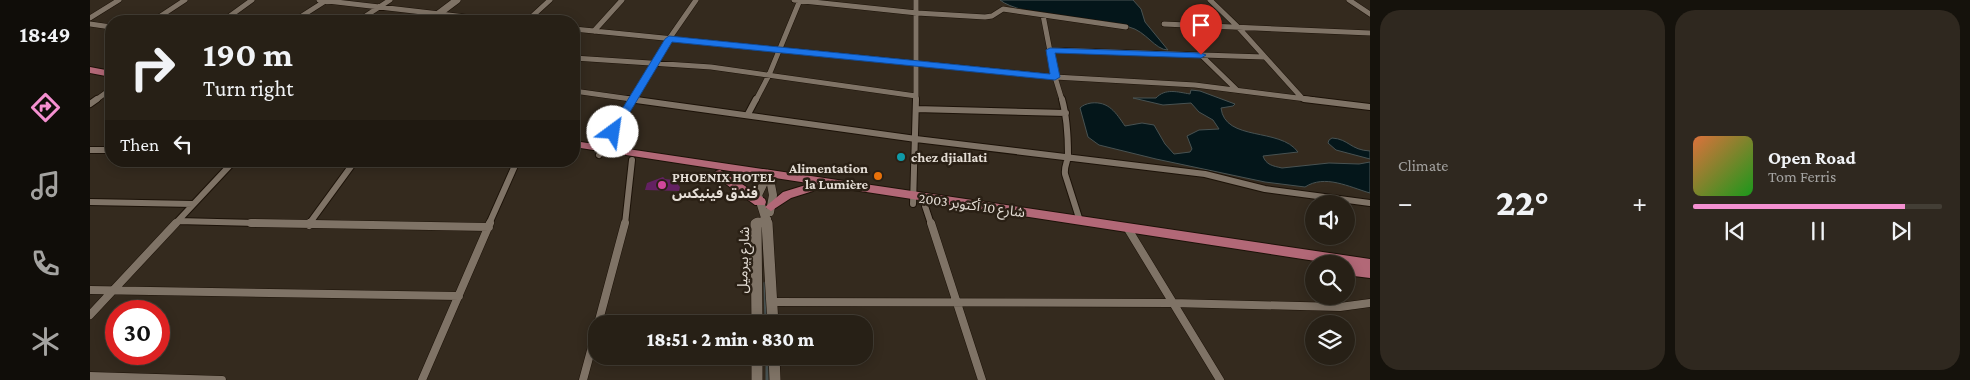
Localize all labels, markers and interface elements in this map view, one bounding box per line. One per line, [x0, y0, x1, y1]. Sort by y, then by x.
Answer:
pin [1180, 4, 1222, 55]
icon: arrive [1187, 11, 1215, 39]
text: 18:49 [20, 22, 70, 47]
icon: right [120, 35, 185, 100]
text: 190 m [203, 35, 293, 74]
text: Turn right [203, 76, 294, 101]
icon: directions [28, 90, 63, 125]
position arrow [586, 105, 638, 157]
icon: left [169, 130, 197, 158]
text: Then [120, 134, 159, 155]
text: Open Road [1768, 147, 1856, 168]
place label: chez djiallati [911, 149, 987, 166]
marker: chez djiallati [895, 151, 907, 163]
text: Climate [1398, 157, 1448, 174]
place label: Alimentation la Lumière [788, 160, 868, 192]
icon: music [28, 168, 63, 203]
text: Tom Ferris [1768, 168, 1836, 185]
place label: PHOENIX HOTEL فندق فينيكس [672, 169, 776, 201]
marker: Alimentation la Lumière [872, 170, 884, 182]
marker: PHOENIX HOTEL فندق فينيكس [656, 179, 668, 191]
text: 22° [1496, 181, 1549, 223]
text: − [1398, 187, 1413, 218]
text: + [1632, 187, 1647, 218]
street label: شارع 10 أكتوبر 2003 [918, 189, 1026, 223]
map controls [1305, 195, 1355, 365]
button: sound [1305, 195, 1355, 245]
icon: previous [1721, 217, 1749, 245]
icon: pause [1804, 217, 1832, 245]
icon: next [1887, 217, 1915, 245]
street label: شارع بيرميل [734, 226, 755, 294]
icon: phone [28, 246, 63, 281]
button: search [1305, 255, 1355, 305]
speed limit sign: 30 [105, 300, 170, 365]
button: layers [1305, 315, 1355, 365]
icon: climate [28, 324, 63, 359]
text: 18:51 · 2 min · 830 m [647, 329, 814, 350]

